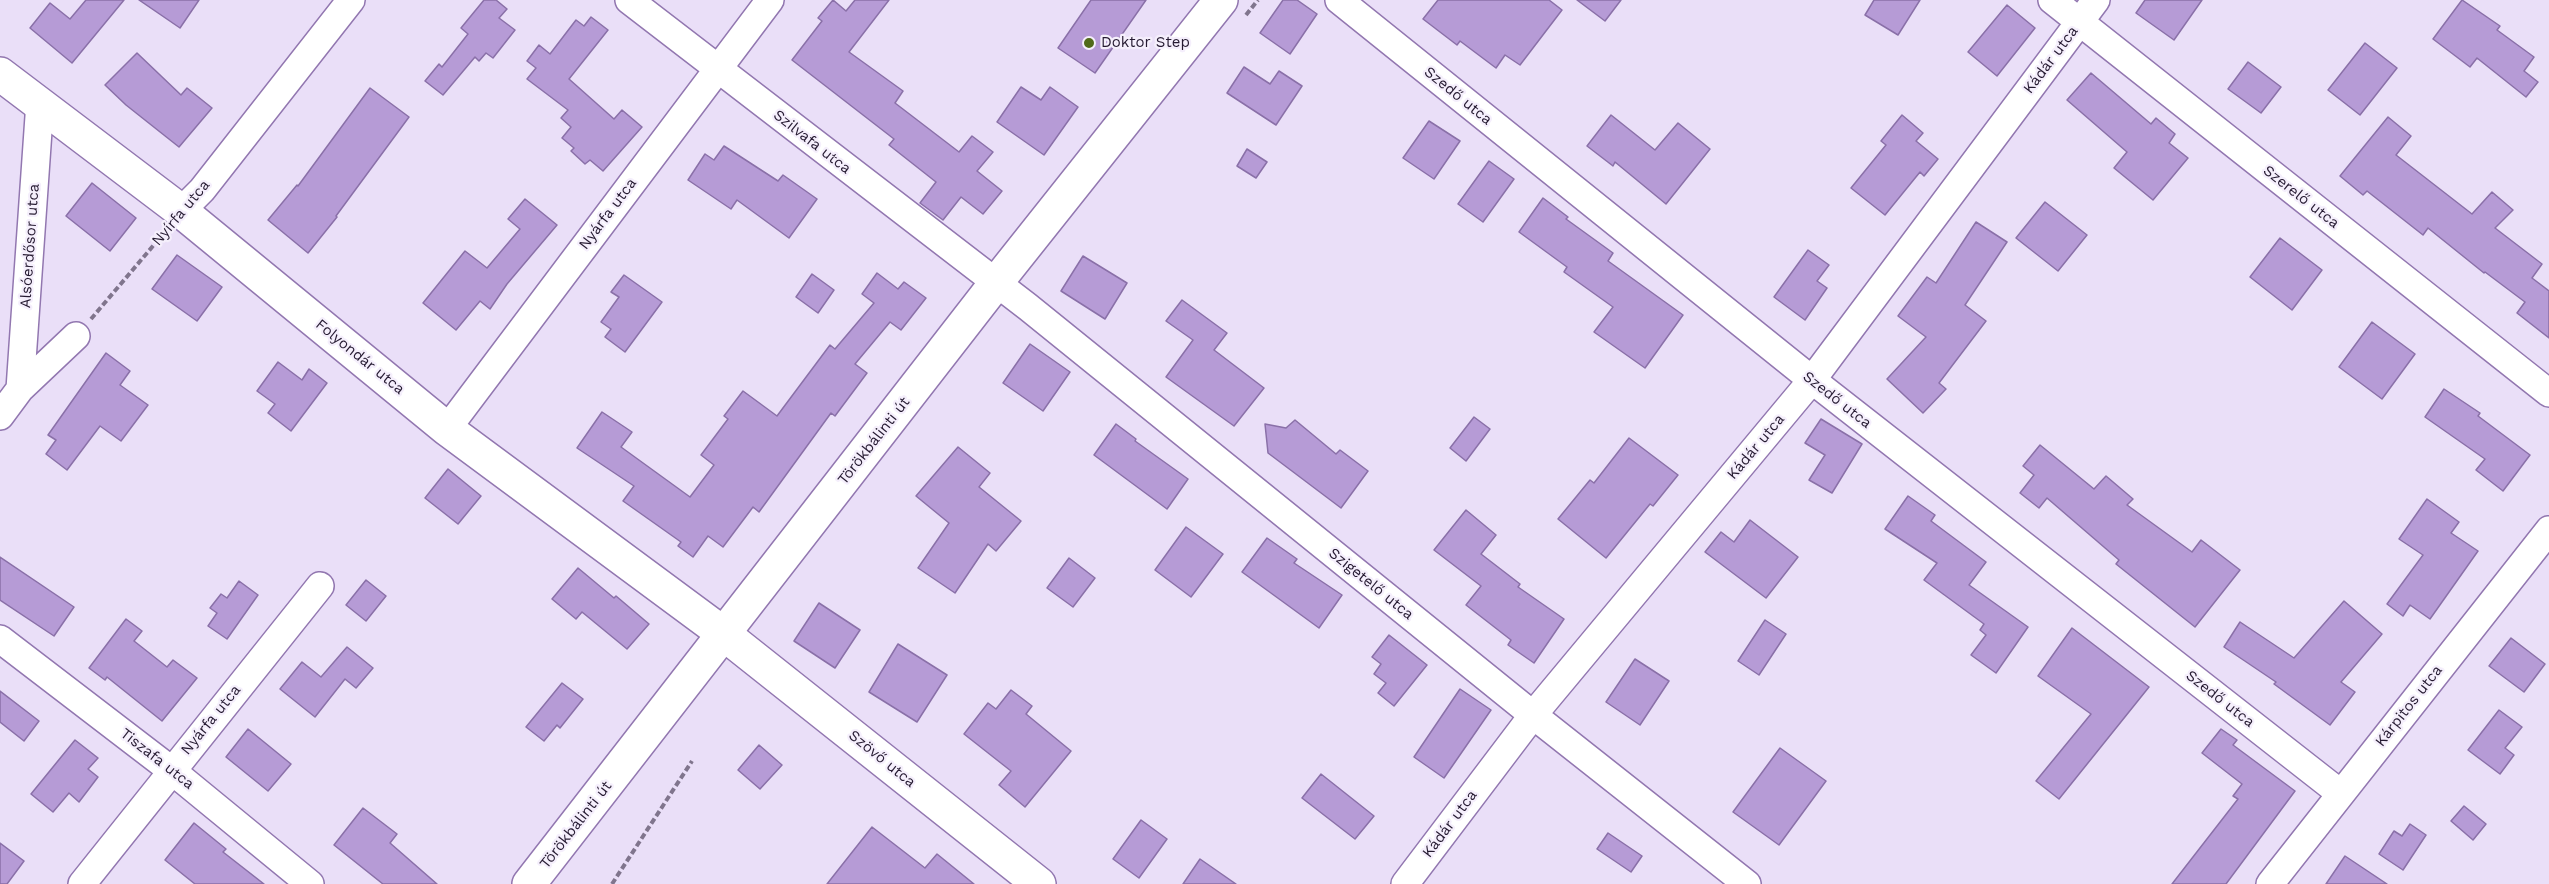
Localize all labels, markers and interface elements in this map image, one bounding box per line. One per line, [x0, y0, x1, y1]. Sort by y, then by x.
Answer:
street label: Kádár utca [2020, 23, 2082, 97]
place label: Doktor Step [1101, 34, 1190, 52]
marker: Doktor Step [1082, 36, 1096, 50]
street label: Szedő utca [1420, 63, 1496, 129]
street label: Szilvafa utca [770, 106, 854, 178]
street label: Szerelő utca [2259, 162, 2343, 232]
street label: Nyárfa utca [575, 175, 641, 253]
street label: Nyírfa utca [148, 176, 214, 250]
street label: Alsóerdősor utca [17, 183, 43, 309]
street label: Folyondár utca [312, 316, 408, 398]
street label: Szedő utca [1799, 368, 1875, 432]
street label: Törökbálinti út [834, 394, 914, 488]
street label: Kádár utca [1723, 411, 1789, 483]
street label: Szigetelő utca [1325, 544, 1417, 624]
street label: Kárpitos utca [2372, 662, 2446, 750]
street label: Szedő utca [2182, 667, 2258, 731]
street label: Nyárfa utca [177, 681, 245, 759]
street label: Tiszafa utca [117, 725, 197, 793]
street label: Szövő utca [845, 727, 919, 791]
street label: Törökbálinti út [536, 778, 616, 872]
street label: Kádár utca [1419, 787, 1481, 861]

